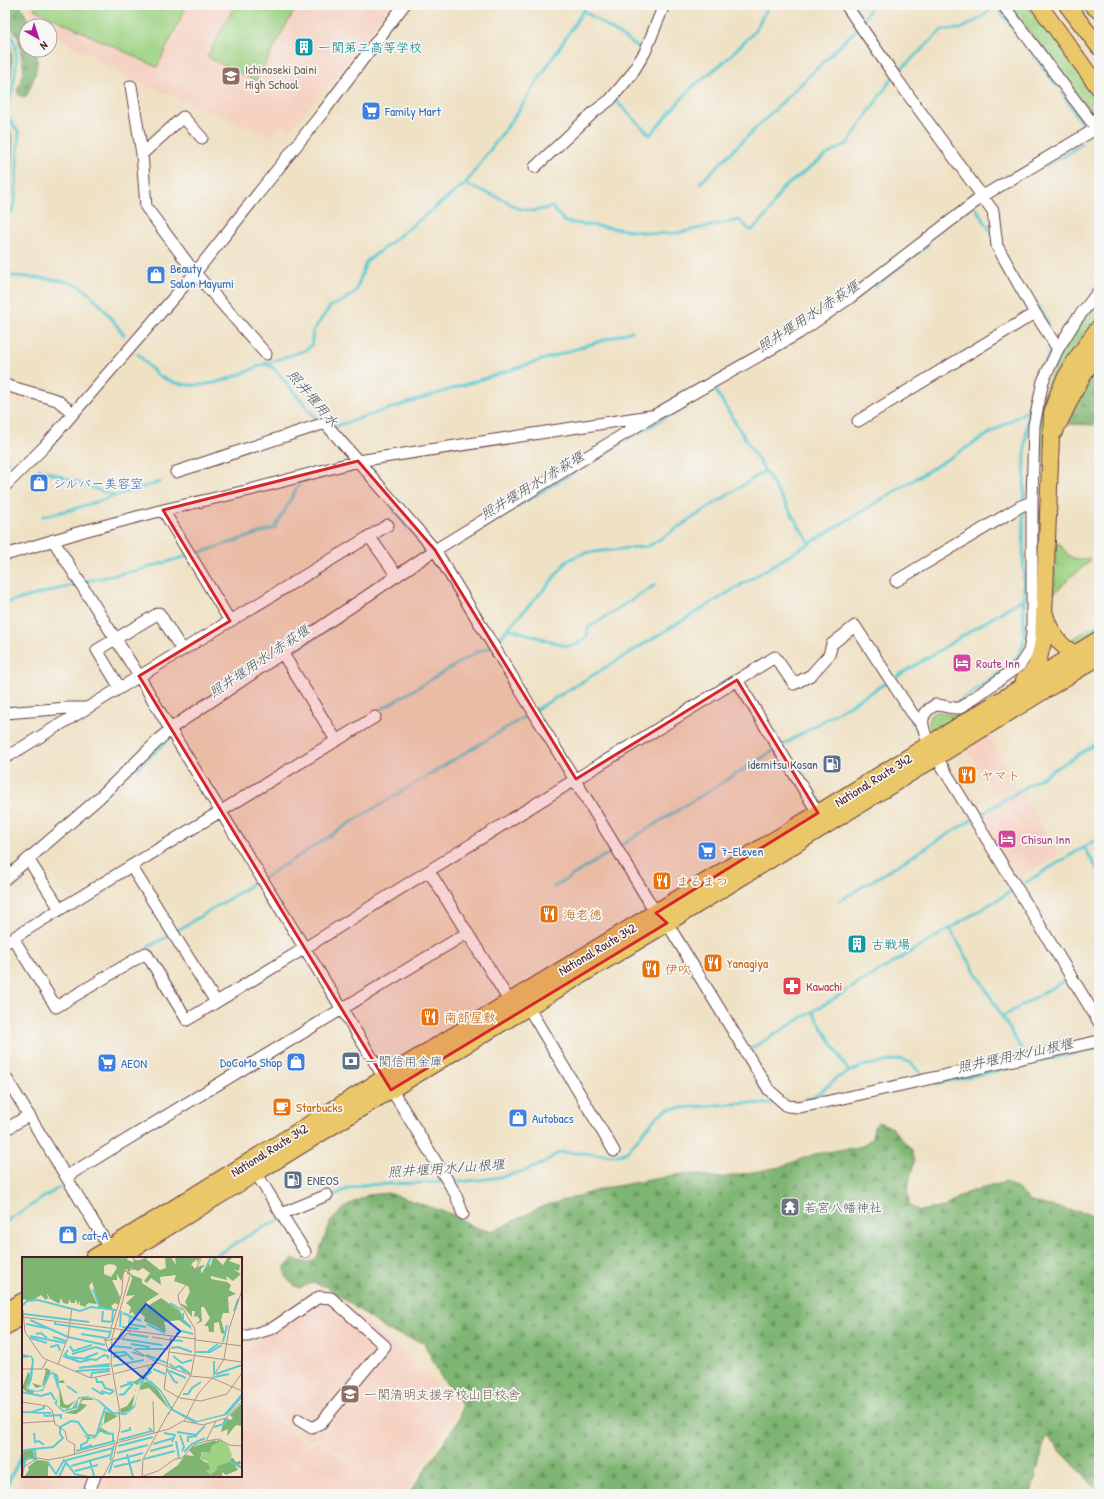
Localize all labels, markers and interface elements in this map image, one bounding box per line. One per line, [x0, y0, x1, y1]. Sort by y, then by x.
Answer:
north arrow [18, 18, 58, 58]
building icon: 一関第二高等学校 [293, 36, 315, 58]
text: N [38, 38, 51, 53]
place label: 一関第二高等学校 [318, 38, 422, 56]
place label: Ichinoseki Daini High School [245, 60, 317, 93]
school or university icon: Ichinoseki Daini High School [220, 65, 242, 87]
supermarket icon: Family Mart [360, 100, 382, 122]
place label: Family Mart [384, 102, 442, 120]
place label: Beauty Salon Mayumi [170, 259, 234, 292]
shop icon: Beauty Salon Mayumi [145, 264, 167, 286]
water label: 照井堰用水/赤萩堰 [753, 274, 864, 356]
water label: 照井堰用水 [284, 365, 343, 431]
water label: 照井堰用水/赤萩堰 [476, 445, 589, 523]
shop icon: シルバー美容室 [28, 472, 50, 494]
place label: シルバー美容室 [53, 474, 143, 492]
water label: 照井堰用水/赤萩堰 [205, 619, 315, 701]
hotel icon: Route Inn [951, 652, 973, 674]
place label: Route Inn [976, 654, 1020, 672]
street label: National Route 342 [831, 749, 915, 811]
fuel station icon: Idemitsu Kosan [821, 753, 843, 775]
place label: Idemitsu Kosan [747, 755, 818, 773]
restaurant icon: ヤマト [956, 764, 978, 786]
place label: ヤマト [981, 766, 1020, 784]
hotel icon: Chisun Inn [996, 828, 1018, 850]
place label: Chisun Inn [1021, 830, 1070, 848]
supermarket icon: 7-Eleven [696, 840, 718, 862]
place label: 7-Eleven [721, 842, 763, 860]
restaurant icon: まるまつ [651, 870, 673, 892]
place label: まるまつ [676, 872, 728, 890]
restaurant icon: 海老徳 [538, 903, 560, 925]
place label: 海老徳 [563, 905, 602, 923]
street label: National Route 342 [555, 919, 639, 979]
building icon: 古戦場 [846, 933, 868, 955]
place label: 古戦場 [871, 935, 910, 953]
restaurant icon: Yanagiya [702, 952, 724, 974]
place label: Yanagiya [727, 954, 768, 972]
restaurant icon: 伊吹 [640, 958, 662, 980]
place label: 伊吹 [665, 960, 691, 978]
pharmacy icon: Kawachi [781, 975, 803, 997]
place label: Kawachi [806, 977, 842, 995]
restaurant icon: 南部屋敷 [419, 1006, 441, 1028]
place label: 南部屋敷 [444, 1008, 496, 1026]
water label: 照井堰用水/山根堰 [955, 1033, 1076, 1076]
bank icon: 一関信用金庫 [340, 1050, 362, 1072]
shop icon: DoCoMo Shop [285, 1051, 307, 1073]
supermarket icon: AEON [96, 1052, 118, 1074]
place label: 一関信用金庫 [365, 1052, 443, 1070]
place label: DoCoMo Shop [220, 1053, 282, 1071]
place label: AEON [121, 1054, 147, 1072]
cafe icon: Starbucks [271, 1096, 293, 1118]
place label: Starbucks [296, 1098, 343, 1116]
shop icon: Autobacs [507, 1107, 529, 1129]
place label: Autobacs [532, 1109, 574, 1127]
street label: National Route 342 [227, 1119, 311, 1181]
water label: 照井堰用水/山根堰 [386, 1154, 507, 1181]
fuel station icon: ENEOS [282, 1169, 304, 1191]
place label: ENEOS [307, 1171, 339, 1189]
temple icon: 若宮八幡神社 [779, 1196, 801, 1218]
place label: 若宮八幡神社 [804, 1198, 882, 1216]
shop icon: cat-A [57, 1224, 79, 1246]
place label: cat-A [82, 1226, 109, 1244]
inset map [22, 1257, 242, 1477]
school or university icon: 一関清明支援学校山目校舎 [339, 1383, 361, 1405]
place label: 一関清明支援学校山目校舎 [364, 1385, 520, 1403]

